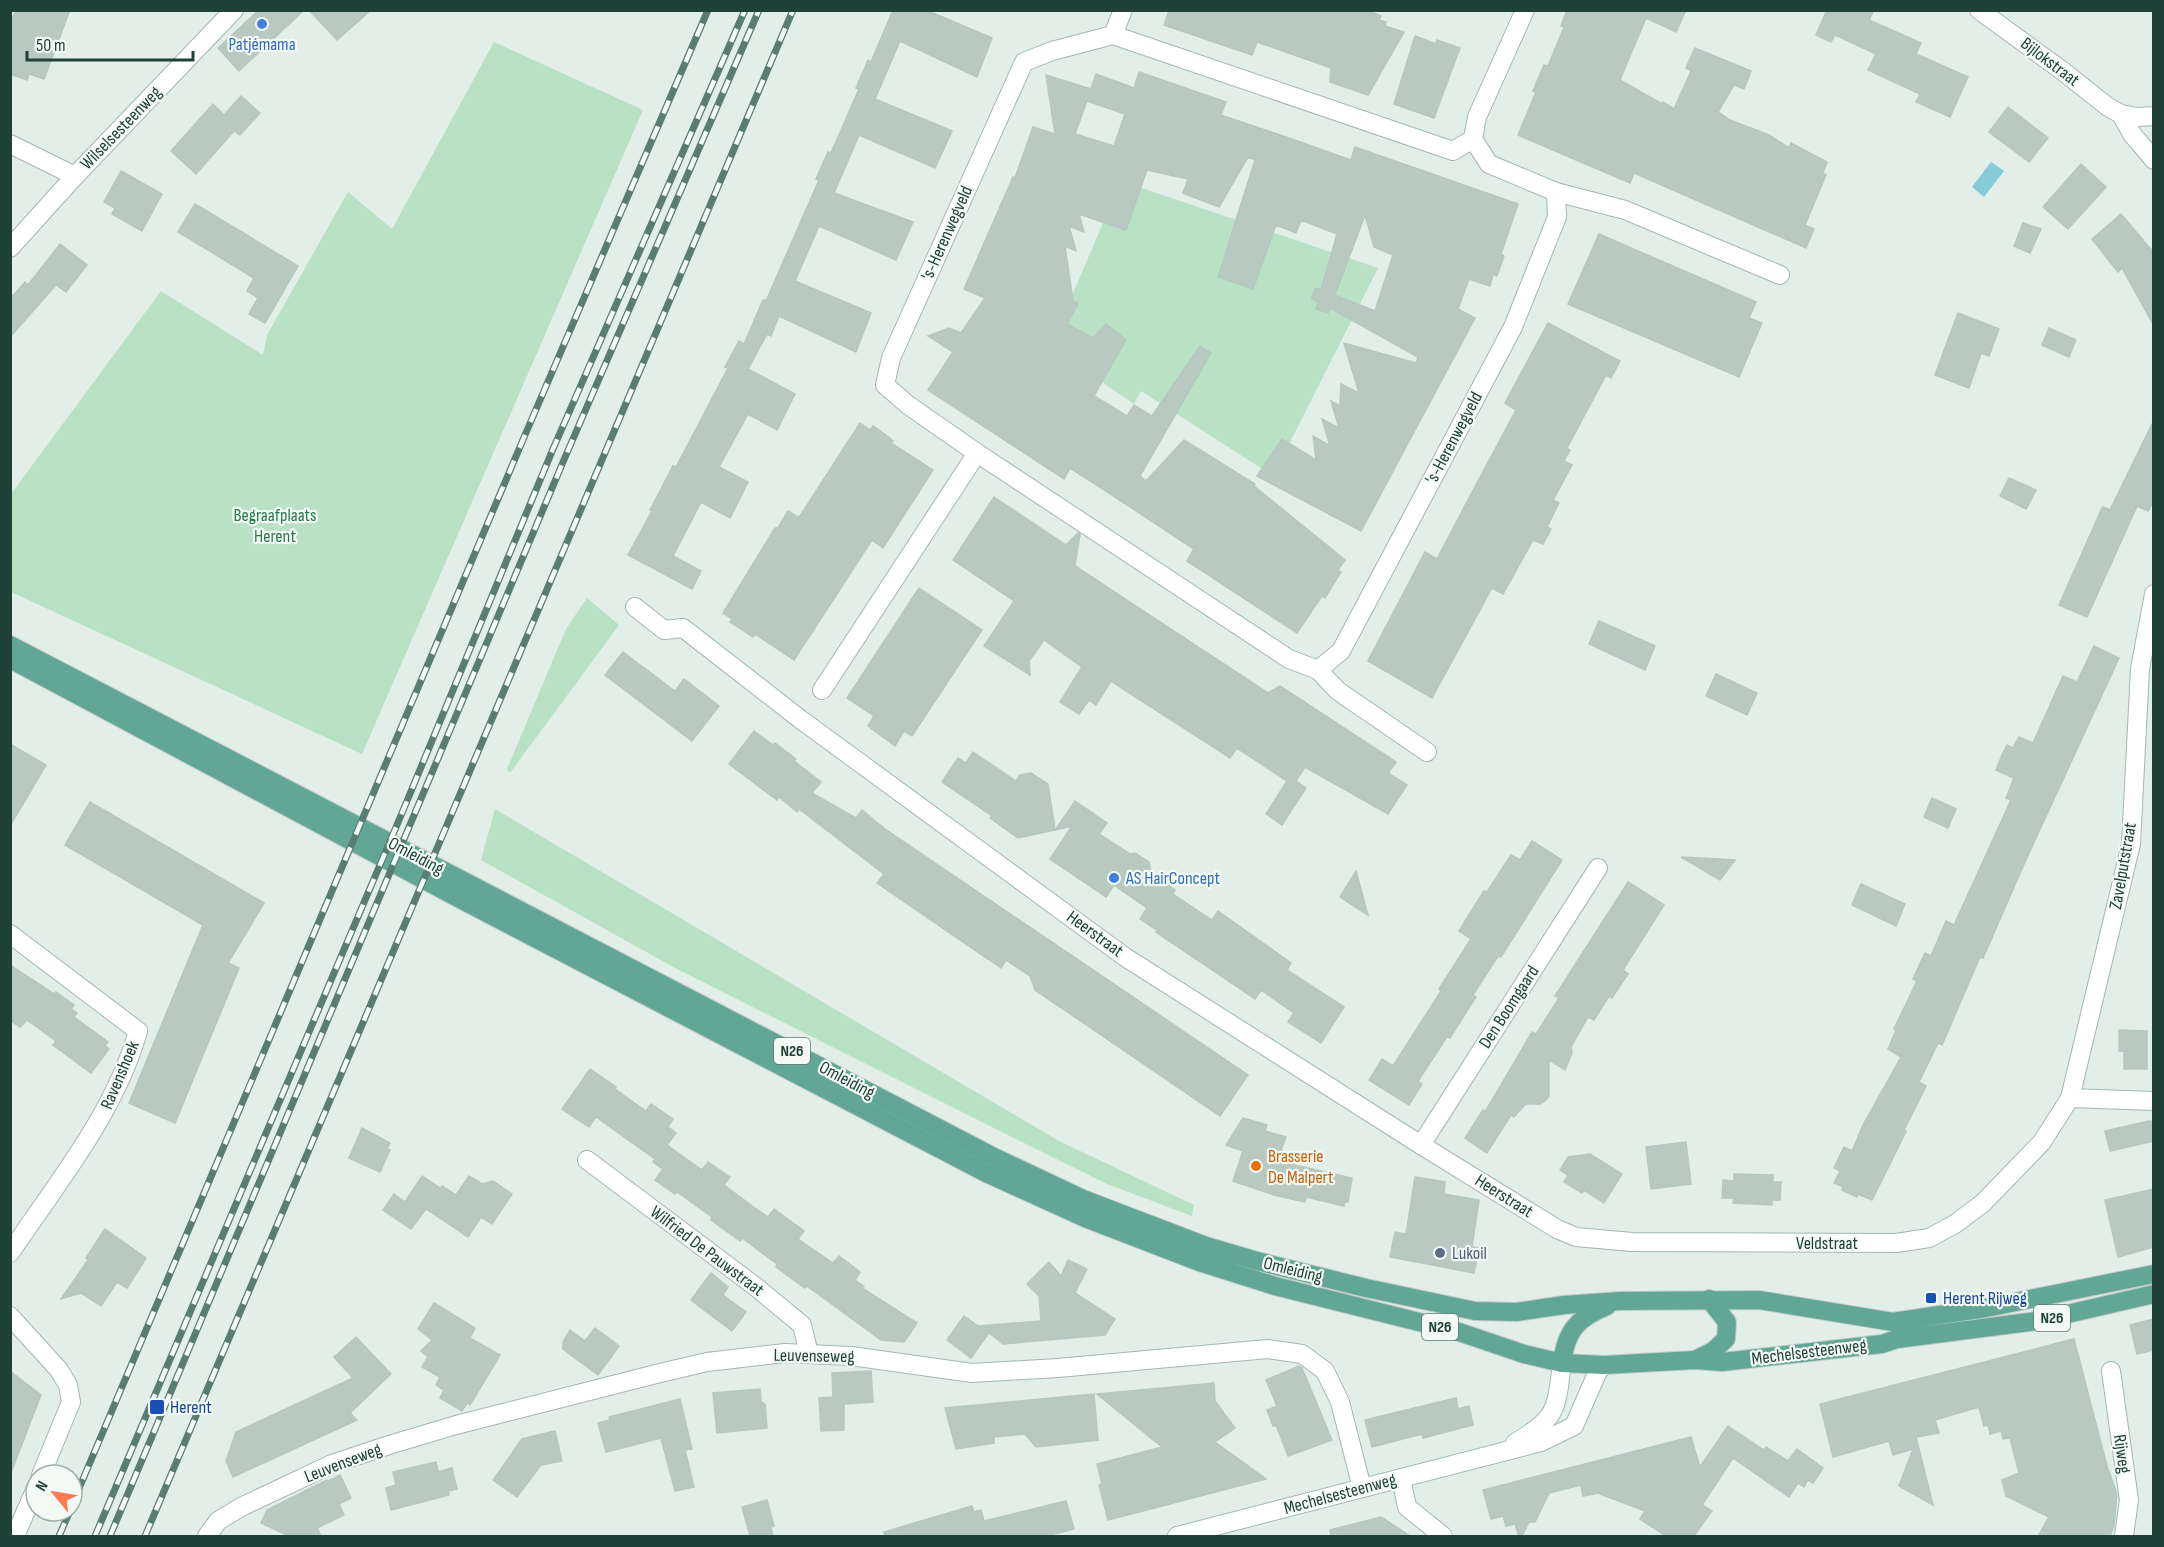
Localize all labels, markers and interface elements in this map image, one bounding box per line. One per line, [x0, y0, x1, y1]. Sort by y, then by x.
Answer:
marker: Patjémama [255, 17, 269, 31]
scale bar [27, 24, 194, 62]
street label: Bijlokstraat [2016, 33, 2084, 91]
place label: Patjémama [228, 34, 296, 55]
text: 50 m [36, 35, 66, 56]
street label: Wilselsesteenweg [76, 82, 166, 174]
street label: 's-Herenwegveld [917, 183, 977, 283]
street label: 's-Herenwegveld [1421, 388, 1487, 488]
park label: Begraafplaats Herent [234, 505, 316, 547]
street label: Zavelputstraat [2105, 820, 2141, 911]
street label: Omleiding [385, 833, 447, 879]
place label: AS HairConcept [1125, 868, 1220, 889]
marker: AS HairConcept [1107, 871, 1121, 885]
street label: Heerstraat [1063, 906, 1128, 962]
street label: Den Boomgaard [1474, 962, 1544, 1052]
street label: Ravenshoek [96, 1037, 144, 1112]
road number: N26 [774, 1038, 810, 1064]
street label: Omleiding [816, 1057, 878, 1103]
place label: Brasserie De Malpert [1268, 1146, 1334, 1188]
marker: Brasserie De Malpert [1249, 1159, 1263, 1173]
street label: Heerstraat [1471, 1170, 1537, 1222]
street label: Wilfried De Pauwstraat [646, 1201, 768, 1301]
street label: Veldstraat [1796, 1233, 1858, 1254]
place label: Lukoil [1452, 1243, 1487, 1264]
marker: Lukoil [1433, 1246, 1447, 1260]
street label: Omleiding [1261, 1253, 1325, 1287]
place label: Herent Rijweg [1943, 1288, 2027, 1309]
marker: Herent Rijweg [1924, 1291, 1938, 1305]
road number: N26 [2034, 1305, 2070, 1331]
road number: N26 [1422, 1314, 1458, 1340]
street label: Mechelsesteenweg [1750, 1335, 1868, 1369]
street label: Leuvenseweg [773, 1345, 855, 1367]
place label: Herent [170, 1397, 212, 1418]
marker: Herent [148, 1398, 166, 1416]
street label: Rijweg [2109, 1433, 2135, 1475]
street label: Leuvenseweg [301, 1439, 385, 1487]
north arrow [24, 1463, 84, 1523]
street label: Mechelsesteenweg [1281, 1469, 1399, 1519]
text: N [32, 1478, 53, 1495]

